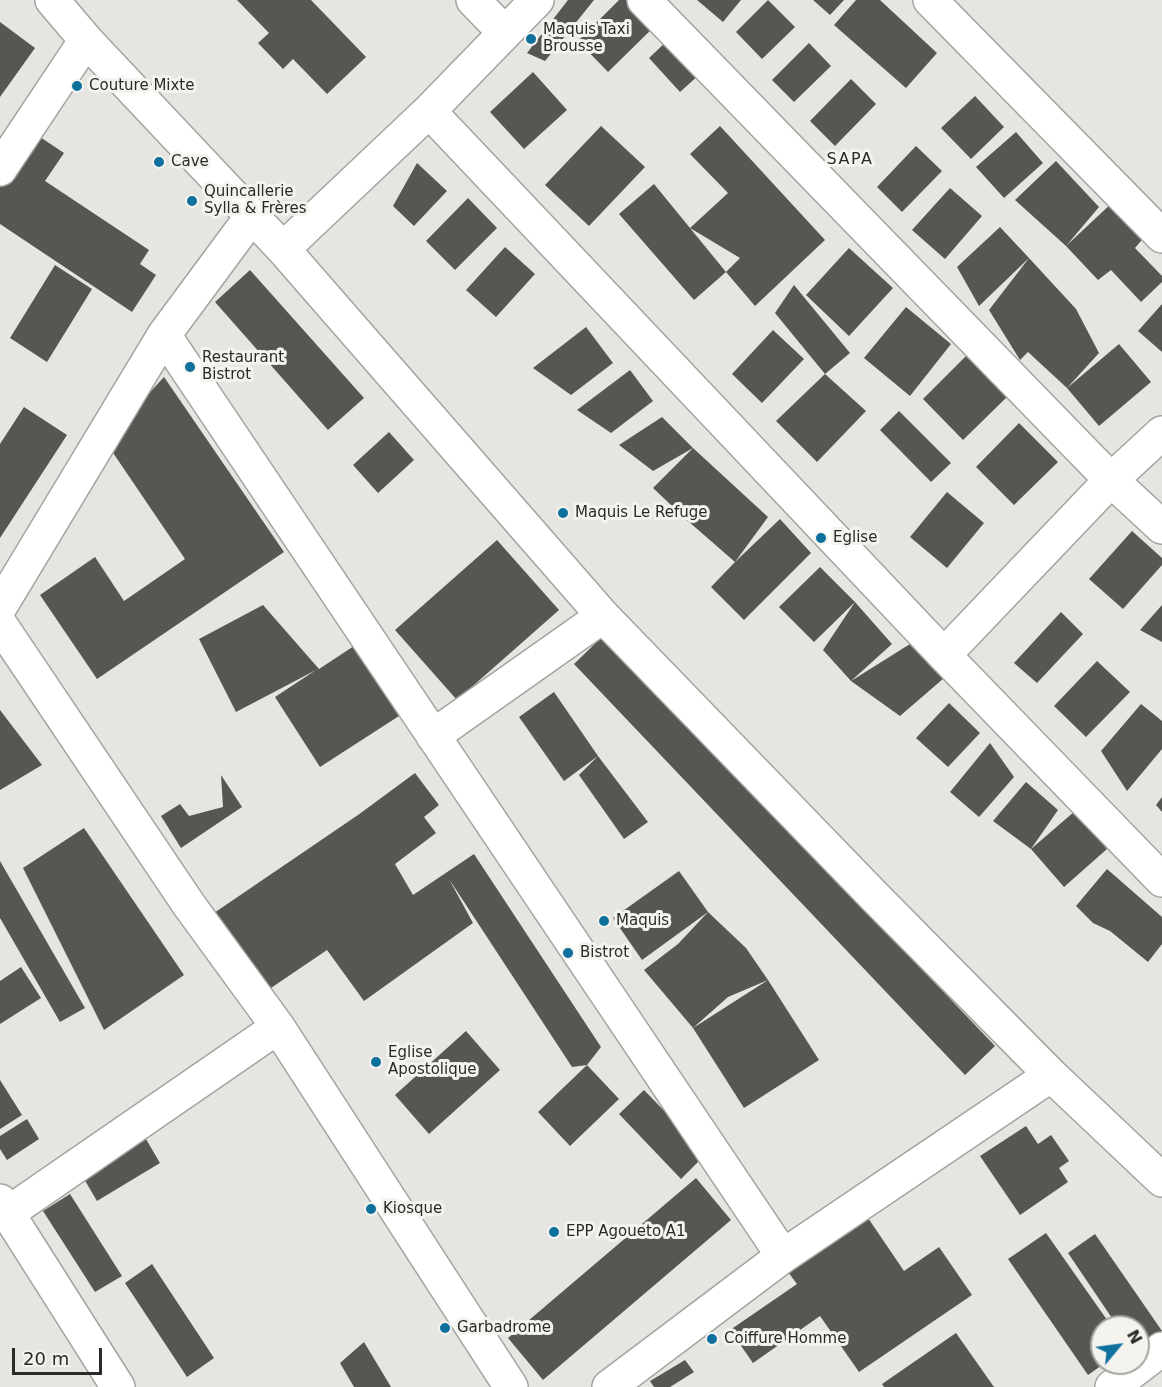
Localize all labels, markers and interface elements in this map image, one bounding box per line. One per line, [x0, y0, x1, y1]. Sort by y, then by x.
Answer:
place label: Maquis Taxi Brousse [543, 21, 630, 56]
marker: Maquis Taxi Brousse [524, 32, 538, 46]
place label: Couture Mixte [89, 77, 194, 95]
marker: Couture Mixte [70, 79, 84, 93]
district label: SAPA [827, 150, 873, 170]
place label: Cave [171, 153, 209, 171]
marker: Cave [152, 155, 166, 169]
place label: Quincallerie Sylla & Frères [204, 183, 307, 218]
marker: Quincallerie Sylla & Frères [185, 194, 199, 208]
place label: Restaurant Bistrot [202, 349, 284, 384]
marker: Restaurant Bistrot [183, 360, 197, 374]
place label: Maquis Le Refuge [575, 504, 708, 522]
marker: Maquis Le Refuge [556, 506, 570, 520]
place label: Eglise [833, 529, 877, 547]
marker: Eglise [814, 531, 828, 545]
place label: Maquis [616, 912, 669, 930]
marker: Maquis [597, 914, 611, 928]
place label: Bistrot [580, 944, 629, 962]
marker: Bistrot [561, 946, 575, 960]
place label: Eglise Apostolique [388, 1044, 476, 1079]
marker: Eglise Apostolique [369, 1055, 383, 1069]
place label: Kiosque [383, 1200, 442, 1218]
marker: Kiosque [364, 1202, 378, 1216]
place label: EPP Agoueto A1 [566, 1223, 686, 1241]
marker: EPP Agoueto A1 [547, 1225, 561, 1239]
north arrow [1090, 1315, 1150, 1375]
place label: Garbadrome [457, 1319, 551, 1337]
marker: Garbadrome [438, 1321, 452, 1335]
text: N [1123, 1327, 1146, 1347]
place label: Coiffure Homme [724, 1330, 846, 1348]
marker: Coiffure Homme [705, 1332, 719, 1346]
scale bar [15, 1336, 105, 1374]
text: 20 m [23, 1348, 69, 1369]

